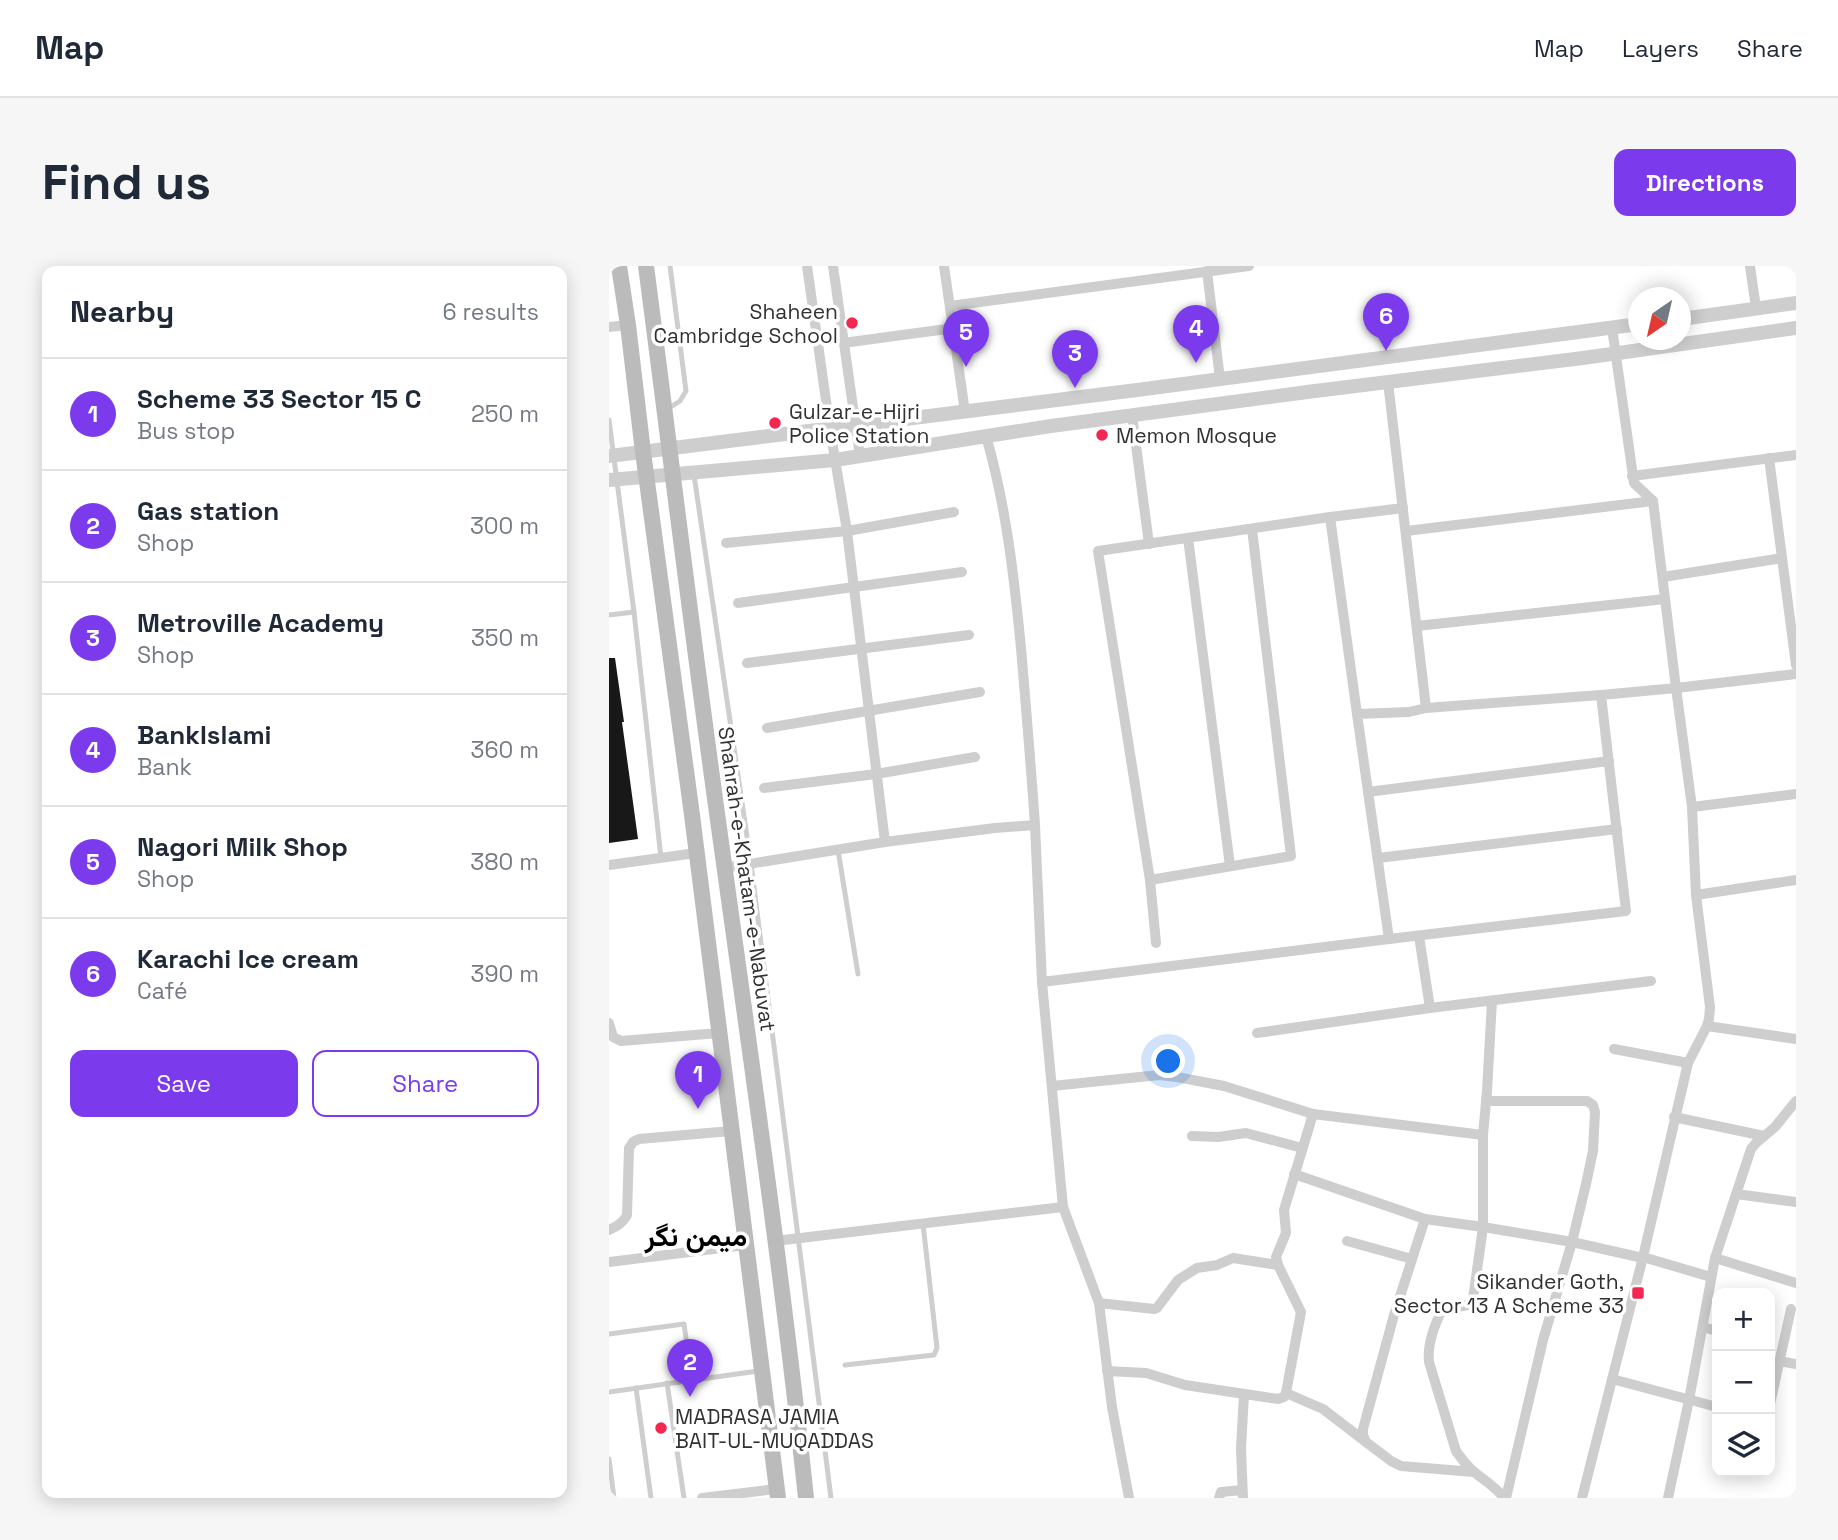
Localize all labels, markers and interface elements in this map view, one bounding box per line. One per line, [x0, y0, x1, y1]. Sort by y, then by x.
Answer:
text: Map [35, 27, 104, 69]
text: Map [1534, 33, 1584, 64]
text: Layers [1622, 33, 1699, 64]
text: Share [1737, 33, 1803, 64]
button: Directions [1614, 149, 1796, 216]
text: Find us [42, 151, 211, 213]
north arrow [1628, 287, 1691, 350]
text: Nearby [70, 292, 174, 331]
pin: 6 [1363, 293, 1409, 351]
text: 6 results [443, 297, 539, 327]
place label: Shaheen Cambridge School [654, 298, 838, 349]
pin: 4 [1173, 305, 1219, 363]
pin: 5 [943, 309, 989, 367]
marker: Shaheen Cambridge School [844, 315, 860, 331]
pin: 3 [1052, 330, 1098, 388]
text: Scheme 33 Sector 15 C [137, 382, 422, 416]
place label: Gulzar-e-Hijri Police Station [789, 398, 929, 449]
text: 1 [88, 399, 98, 429]
text: 250 m [471, 399, 539, 429]
marker: Gulzar-e-Hijri Police Station [767, 415, 783, 431]
text: Bus stop [137, 416, 235, 446]
place label: Memon Mosque [1116, 422, 1277, 449]
marker: Memon Mosque [1094, 427, 1110, 443]
text: Gas station [137, 494, 279, 528]
text: 2 [86, 511, 100, 541]
text: 300 m [470, 511, 539, 541]
text: Shop [137, 528, 194, 558]
text: Metroville Academy [137, 606, 384, 640]
text: 3 [86, 623, 100, 653]
text: 350 m [471, 623, 539, 653]
text: Shop [137, 640, 194, 670]
text: BankIslami [137, 718, 272, 752]
street label: Shahrah-e-Khatam-e-Nabuvat [712, 725, 782, 1033]
text: 4 [86, 735, 100, 765]
text: 360 m [471, 735, 539, 765]
text: Bank [137, 752, 192, 782]
text: Nagori Milk Shop [137, 830, 348, 864]
text: 5 [86, 847, 100, 877]
text: 380 m [470, 847, 539, 877]
text: Shop [137, 864, 194, 894]
text: Karachi Ice cream [137, 942, 359, 976]
text: 6 [86, 959, 100, 989]
text: 390 m [471, 959, 539, 989]
text: Café [137, 976, 188, 1006]
your location [1151, 1044, 1185, 1078]
button: Save [70, 1050, 298, 1117]
button: Share [312, 1050, 539, 1117]
pin: 1 [675, 1051, 721, 1109]
district label: میمن نگر [644, 1218, 747, 1254]
place label: Sikander Goth, Sector 13 A Scheme 33 [1394, 1268, 1624, 1319]
marker: Sikander Goth, Sector 13 A Scheme 33 [1630, 1285, 1646, 1301]
map controls [1712, 1288, 1775, 1477]
button: + [1712, 1288, 1775, 1351]
pin: 2 [667, 1339, 713, 1397]
button: − [1712, 1351, 1775, 1414]
place label: MADRASA JAMIA BAIT-UL-MUQADDAS [675, 1403, 874, 1454]
button: layers [1712, 1414, 1775, 1477]
marker: MADRASA JAMIA BAIT-UL-MUQADDAS [653, 1420, 669, 1436]

